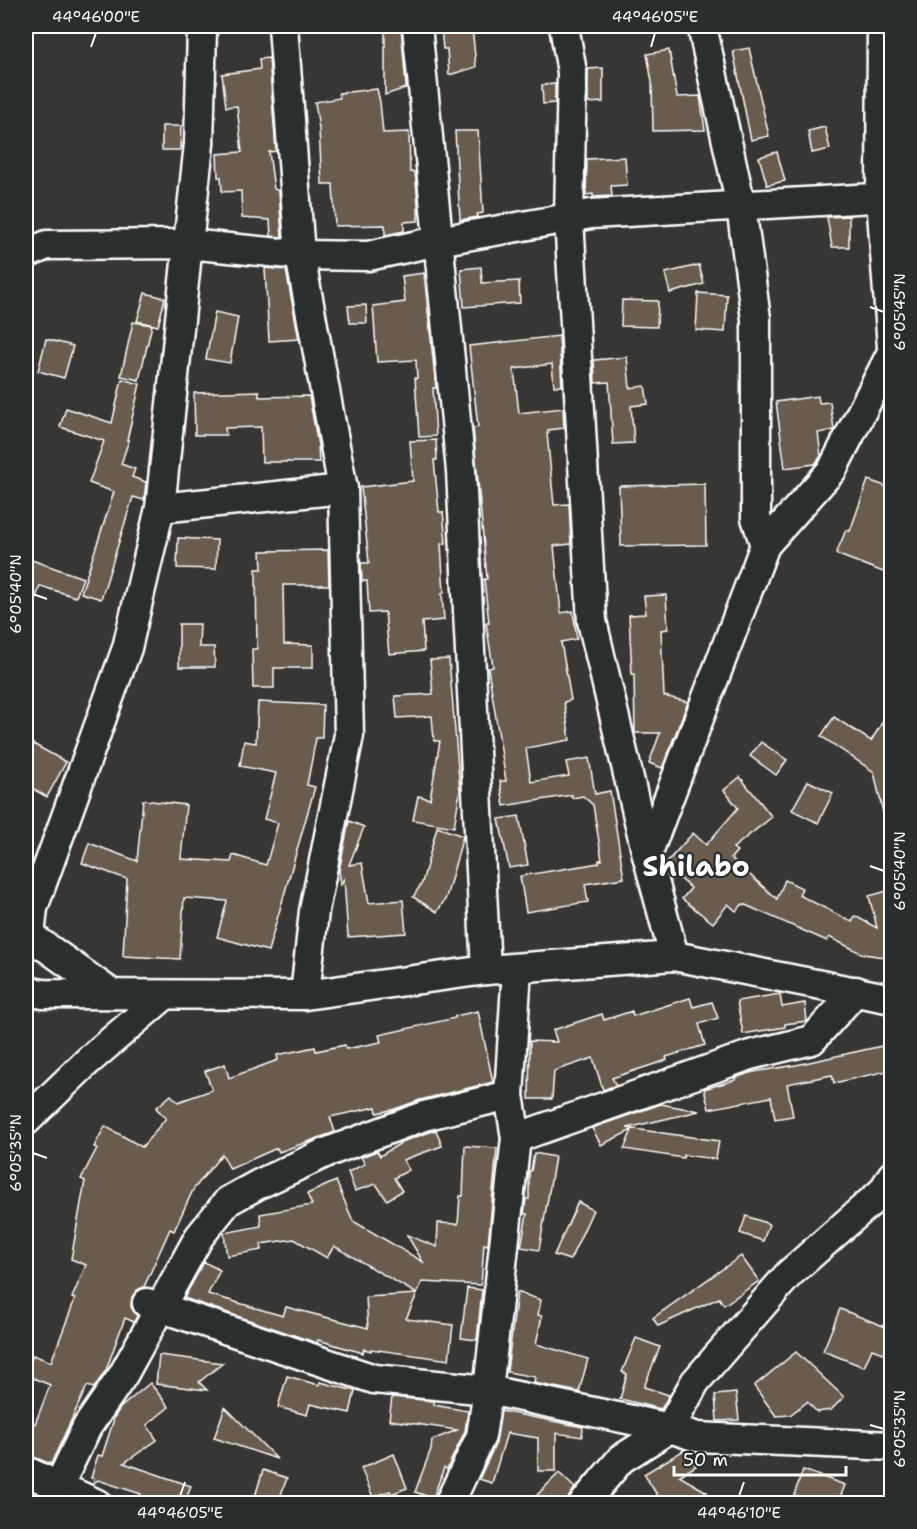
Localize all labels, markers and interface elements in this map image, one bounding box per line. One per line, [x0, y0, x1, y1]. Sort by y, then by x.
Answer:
text: 44°46'00"E [52, 7, 140, 27]
text: 44°46'05"E [612, 7, 698, 27]
text: 6°05'45"N [890, 273, 910, 351]
text: 6°05'40"N [6, 554, 26, 634]
text: 6°05'40"N [890, 831, 910, 911]
district label: Shilabo [642, 847, 750, 885]
text: 6°05'35"N [6, 1114, 26, 1192]
text: 6°05'35"N [890, 1390, 910, 1468]
scale bar [674, 1439, 846, 1477]
text: 50 m [683, 1448, 728, 1472]
text: 44°46'05"E [137, 1503, 223, 1523]
text: 44°46'10"E [697, 1503, 781, 1523]

